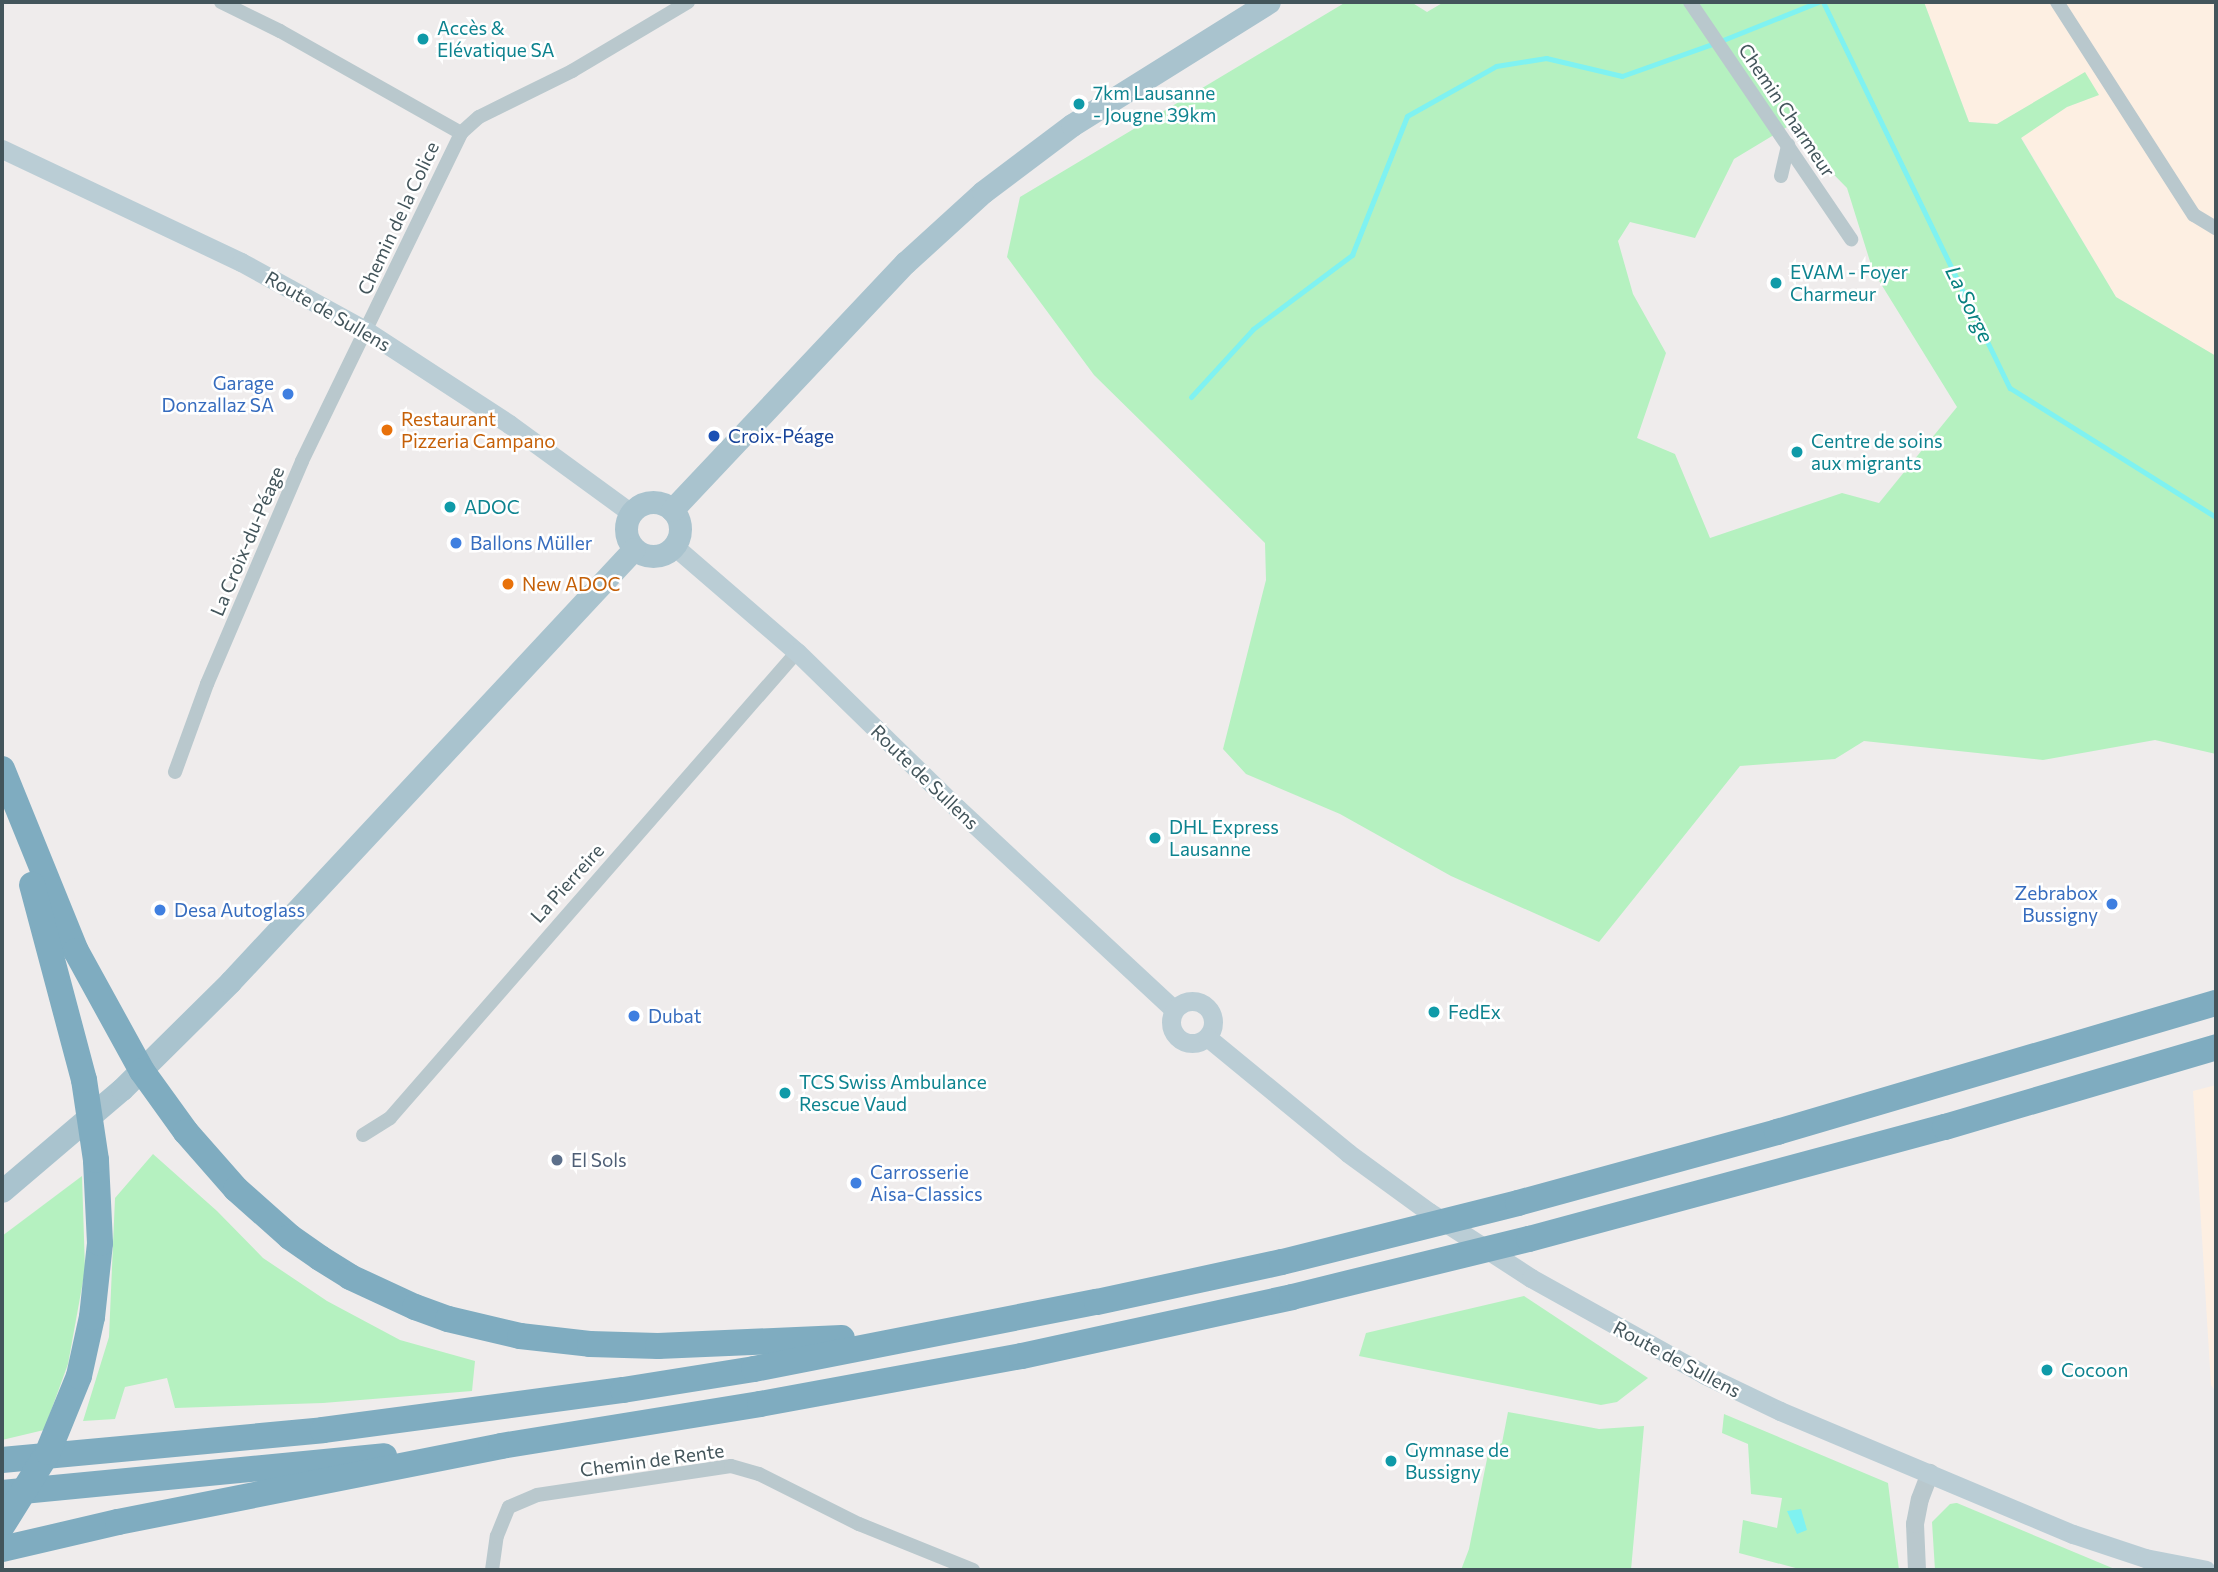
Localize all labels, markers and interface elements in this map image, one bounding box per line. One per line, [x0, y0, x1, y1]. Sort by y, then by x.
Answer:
place label: Accès & Elévatique SA [437, 17, 555, 61]
marker: Accès & Elévatique SA [415, 31, 431, 47]
street label: Chemin Charmeur [1734, 39, 1840, 181]
place label: 7km Lausanne - Jougne 39km [1093, 82, 1216, 126]
marker: 7km Lausanne - Jougne 39km [1071, 96, 1087, 112]
street label: Chemin de la Colice [352, 138, 444, 298]
place label: EVAM - Foyer Charmeur [1790, 261, 1908, 305]
water label: La Sorge [1941, 261, 1999, 347]
street label: Route de Sullens [261, 266, 395, 356]
marker: EVAM - Foyer Charmeur [1768, 275, 1784, 291]
place label: Garage Donzallaz SA [161, 372, 274, 416]
marker: Garage Donzallaz SA [280, 386, 296, 402]
place label: Restaurant Pizzeria Campano [401, 408, 556, 452]
marker: Restaurant Pizzeria Campano [379, 422, 395, 438]
place label: Croix-Péage [728, 425, 834, 447]
marker: Croix-Péage [706, 428, 722, 444]
place label: Centre de soins aux migrants [1811, 430, 1943, 474]
marker: Centre de soins aux migrants [1789, 444, 1805, 460]
street label: La Croix-du-Péage [205, 463, 289, 619]
place label: ADOC [464, 496, 520, 518]
marker: ADOC [442, 499, 458, 515]
place label: Ballons Müller [470, 532, 592, 554]
marker: Ballons Müller [448, 535, 464, 551]
place label: New ADOC [522, 573, 621, 595]
marker: New ADOC [500, 576, 516, 592]
street label: Route de Sullens [866, 720, 984, 834]
place label: DHL Express Lausanne [1169, 816, 1279, 860]
marker: DHL Express Lausanne [1147, 830, 1163, 846]
street label: La Pierreire [526, 839, 608, 927]
place label: Zebrabox Bussigny [2014, 882, 2098, 926]
marker: Zebrabox Bussigny [2104, 896, 2120, 912]
place label: Desa Autoglass [174, 899, 305, 921]
marker: Desa Autoglass [152, 902, 168, 918]
place label: FedEx [1448, 1001, 1501, 1023]
marker: FedEx [1426, 1004, 1442, 1020]
place label: Dubat [648, 1005, 702, 1027]
marker: Dubat [626, 1008, 642, 1024]
place label: TCS Swiss Ambulance Rescue Vaud [799, 1071, 987, 1115]
marker: TCS Swiss Ambulance Rescue Vaud [777, 1085, 793, 1101]
place label: El Sols [571, 1149, 627, 1171]
marker: El Sols [549, 1152, 565, 1168]
place label: Carrosserie Aisa-Classics [870, 1161, 983, 1205]
marker: Carrosserie Aisa-Classics [848, 1175, 864, 1191]
street label: Route de Sullens [1609, 1316, 1745, 1402]
place label: Cocoon [2061, 1359, 2128, 1381]
marker: Cocoon [2039, 1362, 2055, 1378]
street label: Chemin de Rente [579, 1439, 725, 1481]
place label: Gymnase de Bussigny [1405, 1439, 1509, 1483]
marker: Gymnase de Bussigny [1383, 1453, 1399, 1469]

